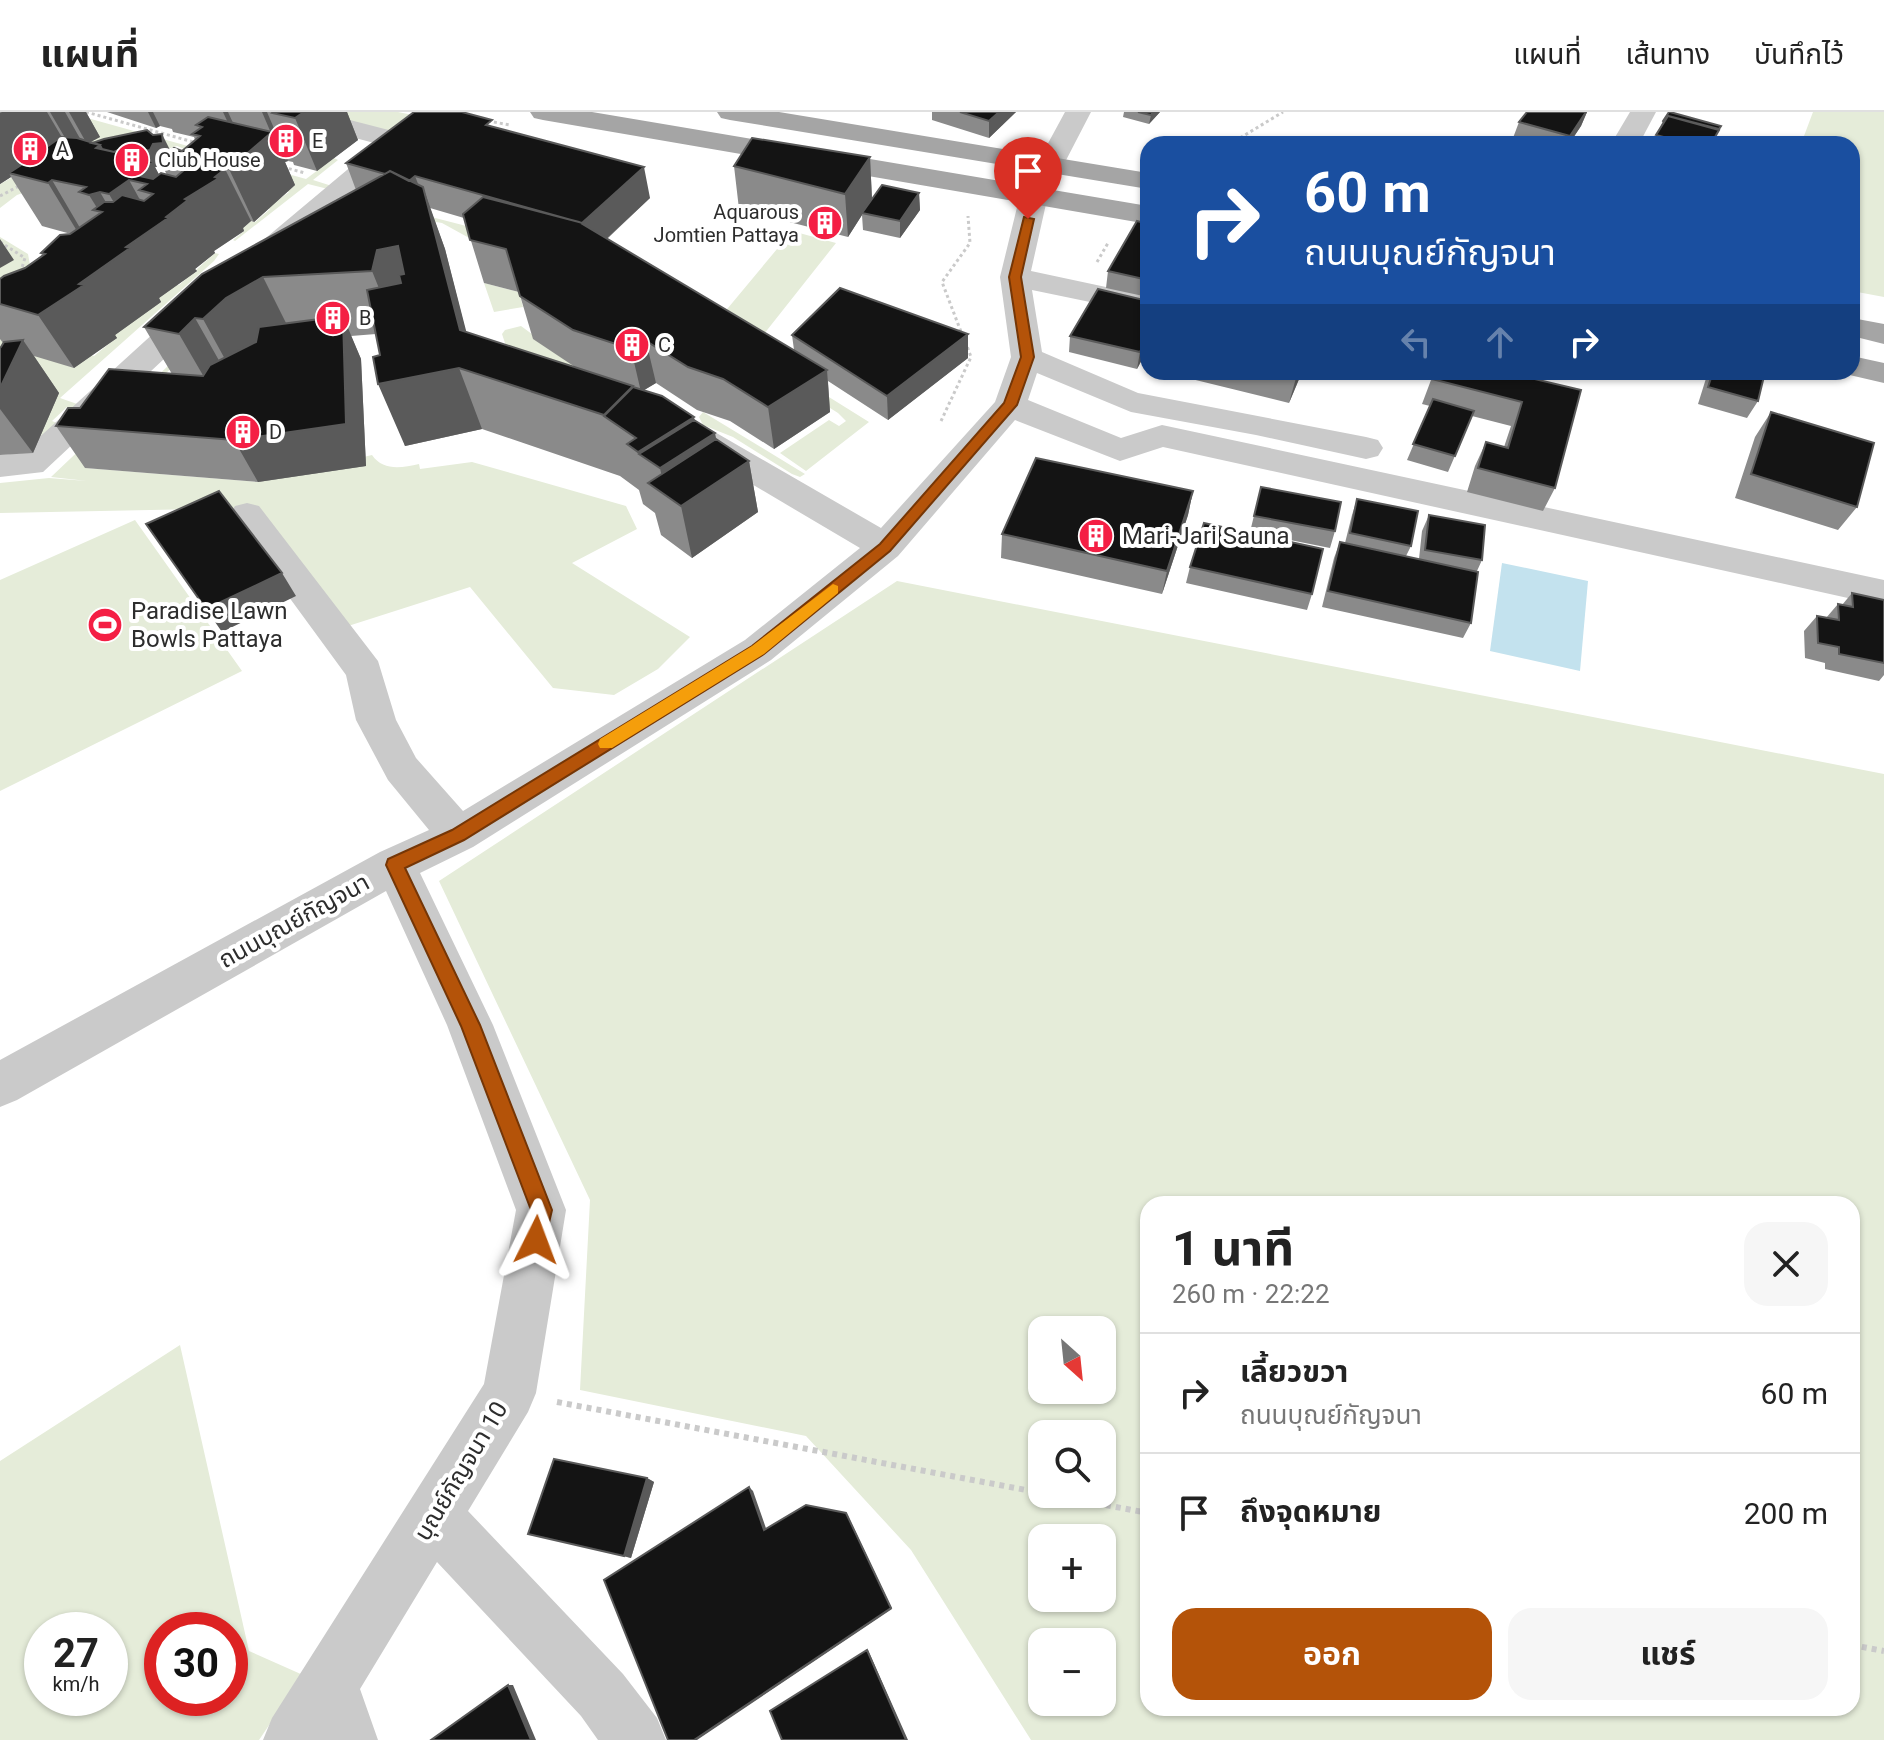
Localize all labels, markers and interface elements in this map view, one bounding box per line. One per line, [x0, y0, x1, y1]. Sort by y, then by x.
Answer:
text: แผนที่ [40, 32, 139, 76]
text: แผนที่ [1513, 38, 1581, 71]
text: เส้นทาง [1625, 38, 1710, 71]
text: บันทึกไว้ [1754, 38, 1844, 71]
building icon: E [267, 122, 305, 160]
place label: E [312, 129, 323, 153]
building icon: A [11, 130, 49, 168]
place label: A [56, 137, 69, 161]
pin [994, 137, 1062, 219]
building icon: Club House [113, 141, 151, 179]
place label: Club House [158, 148, 261, 172]
icon: arrive [1006, 149, 1050, 193]
text: 60 m [1304, 160, 1431, 226]
icon: right [1172, 168, 1276, 272]
place label: Aquarous Jomtien Pattaya [654, 200, 799, 247]
building icon: Aquarous Jomtien Pattaya [806, 204, 844, 242]
text: ถนนบุณย์กัญจนา [1304, 232, 1556, 274]
building icon: B [314, 299, 352, 337]
place label: B [359, 306, 371, 330]
icon: left [1394, 320, 1438, 364]
icon: ahead [1478, 320, 1522, 364]
icon: right [1562, 320, 1606, 364]
building icon: C [613, 326, 651, 364]
place label: C [658, 333, 671, 357]
building icon: D [224, 413, 262, 451]
place label: D [269, 420, 282, 444]
building icon: Mari-Jari Sauna [1077, 517, 1115, 555]
place label: Mari-Jari Sauna [1122, 522, 1290, 550]
place label: Paradise Lawn Bowls Pattaya [131, 597, 288, 653]
sports icon: Paradise Lawn Bowls Pattaya [86, 606, 124, 644]
street label: ถนนบุณย์กัญจนา [214, 868, 375, 975]
position arrow [494, 1198, 578, 1282]
text: 1 นาที [1172, 1220, 1294, 1277]
button: close [1744, 1222, 1828, 1306]
text: 260 m · 22:22 [1172, 1279, 1330, 1309]
north arrow [1028, 1316, 1116, 1404]
map controls [1028, 1316, 1116, 1716]
text: เลี้ยวขวา [1240, 1354, 1348, 1389]
icon: right [1172, 1371, 1216, 1415]
text: 60 m [1761, 1376, 1828, 1411]
street label: บุณย์กัญจนา 10 [409, 1397, 514, 1546]
text: ถนนบุณย์กัญจนา [1240, 1400, 1422, 1430]
button: search [1028, 1420, 1116, 1508]
icon: arrive [1172, 1491, 1216, 1535]
text: ถึงจุดหมาย [1240, 1494, 1381, 1529]
text: 200 m [1744, 1496, 1828, 1531]
button: + [1028, 1524, 1116, 1612]
button: ออก [1172, 1608, 1492, 1700]
button: แชร์ [1508, 1608, 1828, 1700]
speed limit sign: 30 [144, 1612, 248, 1716]
button: − [1028, 1628, 1116, 1716]
text: 27 [53, 1630, 99, 1677]
text: km/h [53, 1672, 99, 1696]

